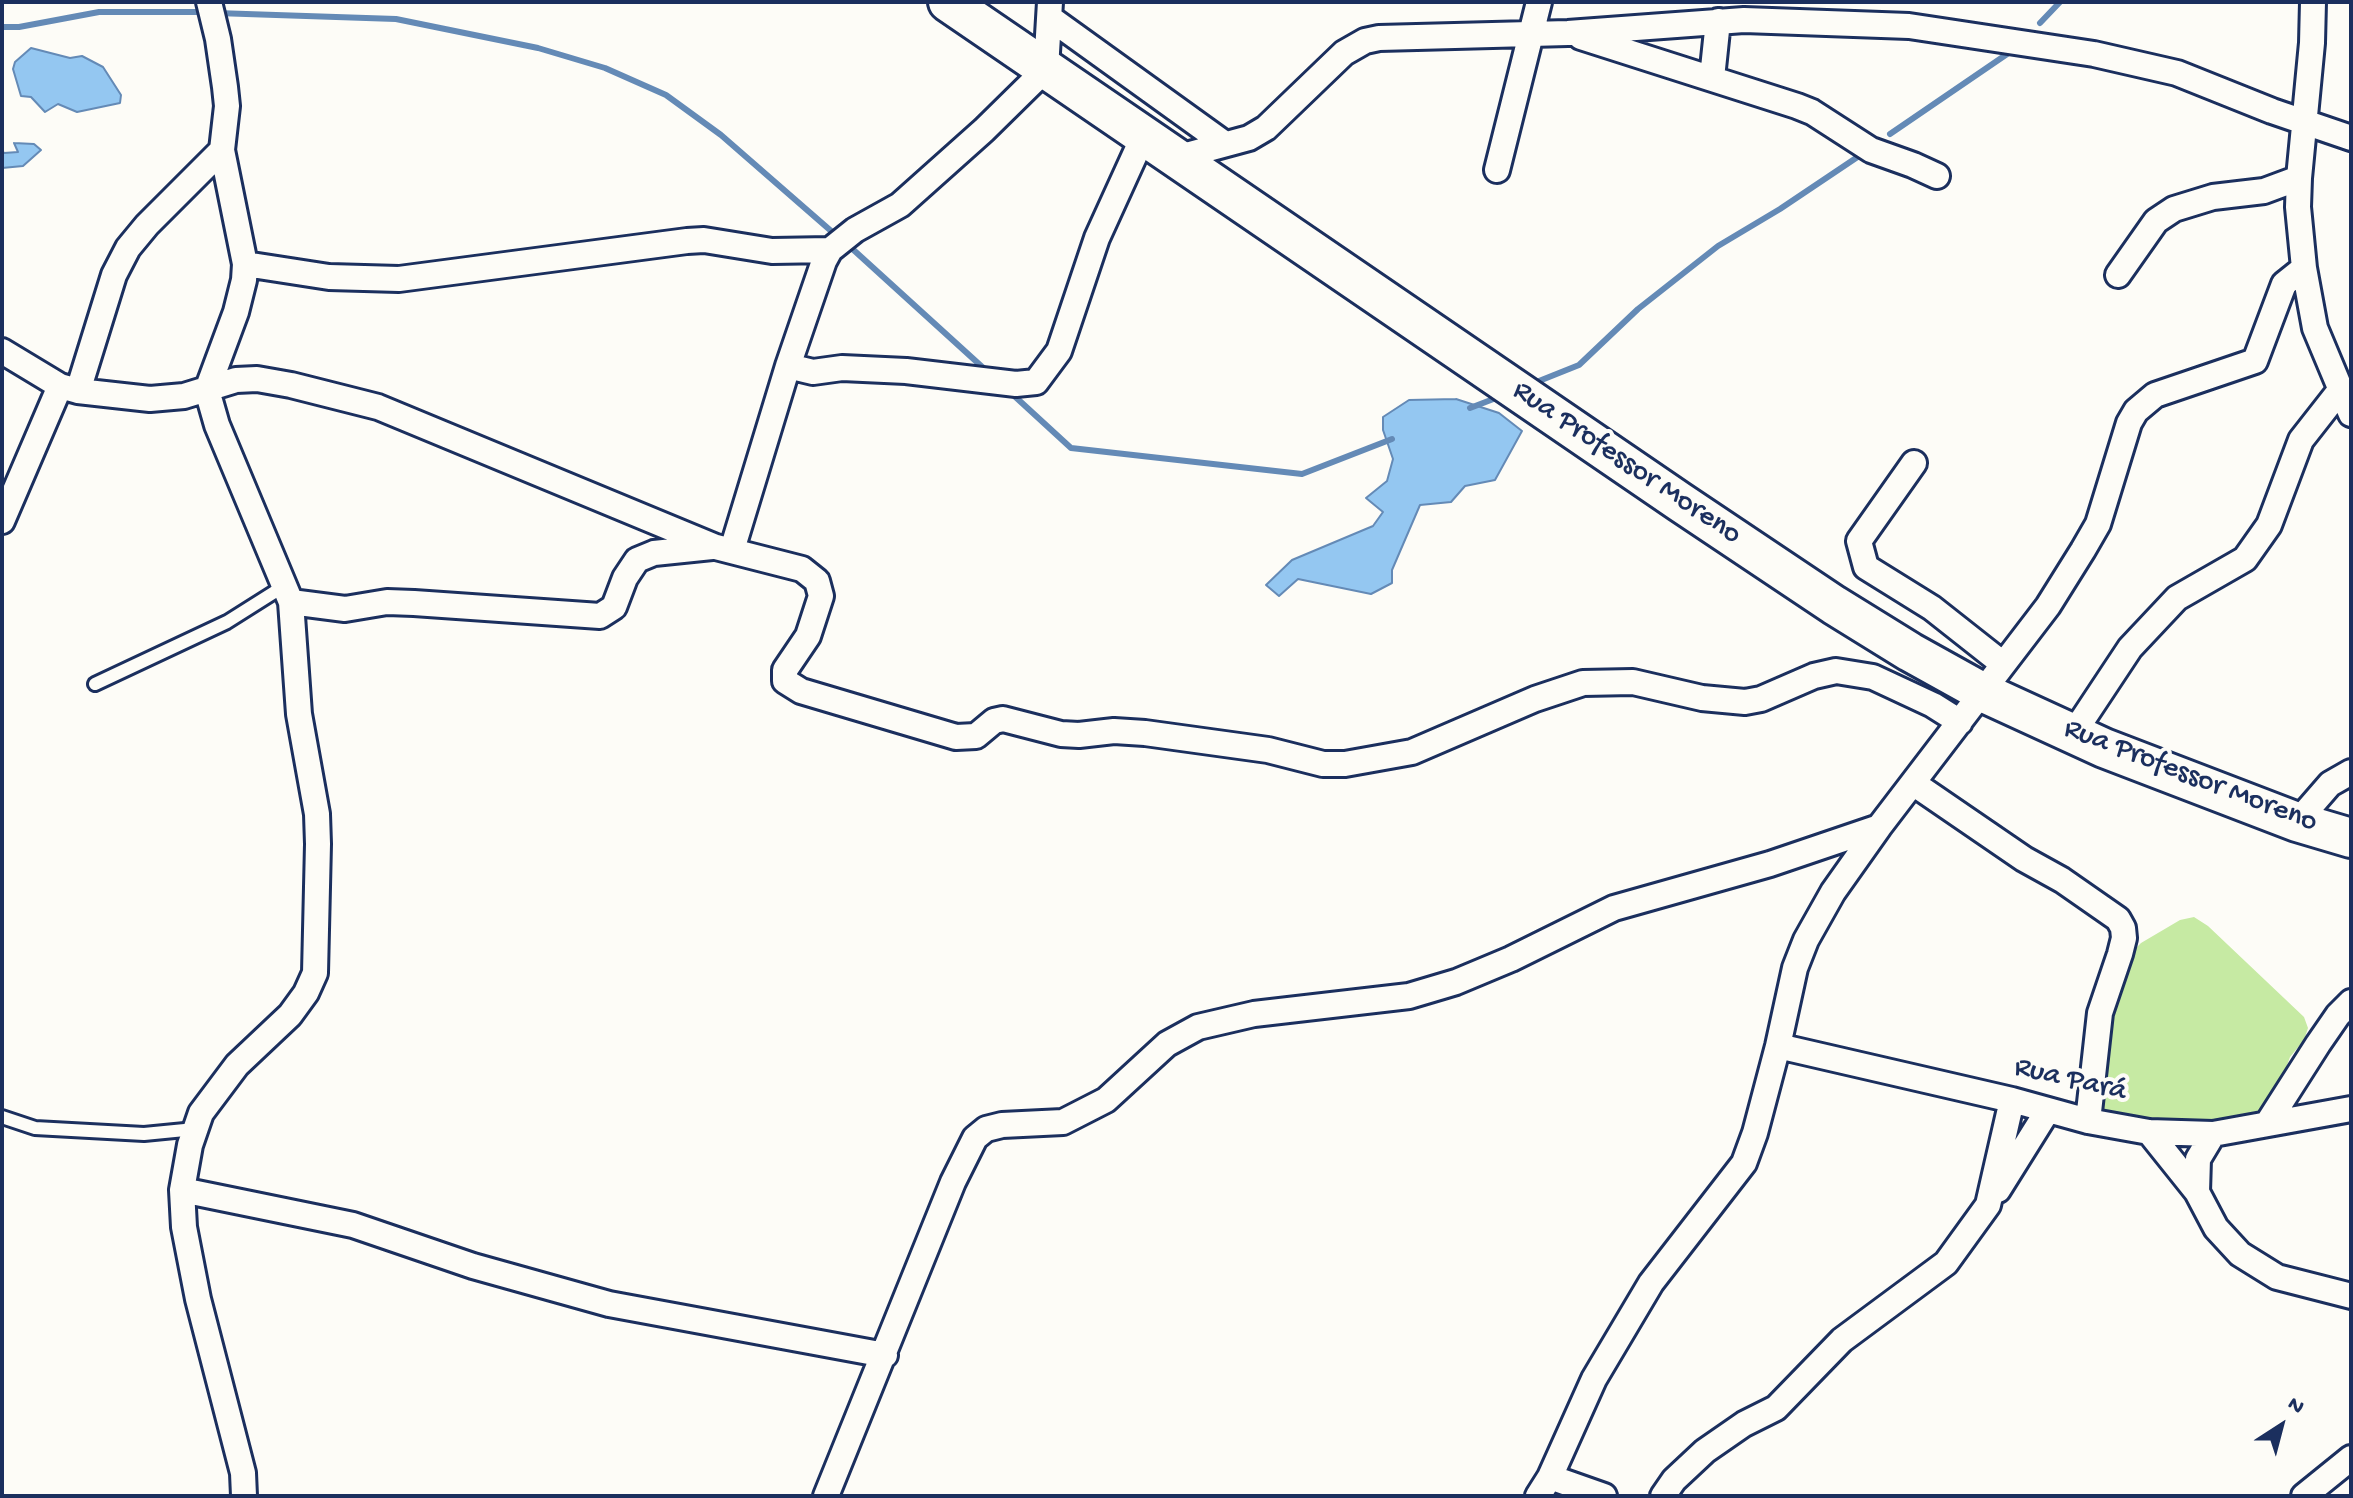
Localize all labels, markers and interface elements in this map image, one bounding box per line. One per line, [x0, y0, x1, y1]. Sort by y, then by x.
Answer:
street label: Rua Professor Moreno [1505, 374, 1747, 554]
street label: Rua Professor Moreno [2058, 712, 2322, 842]
street label: Rua Pará [2010, 1051, 2130, 1111]
north arrow [2241, 1386, 2321, 1466]
text: N [2282, 1392, 2309, 1421]

